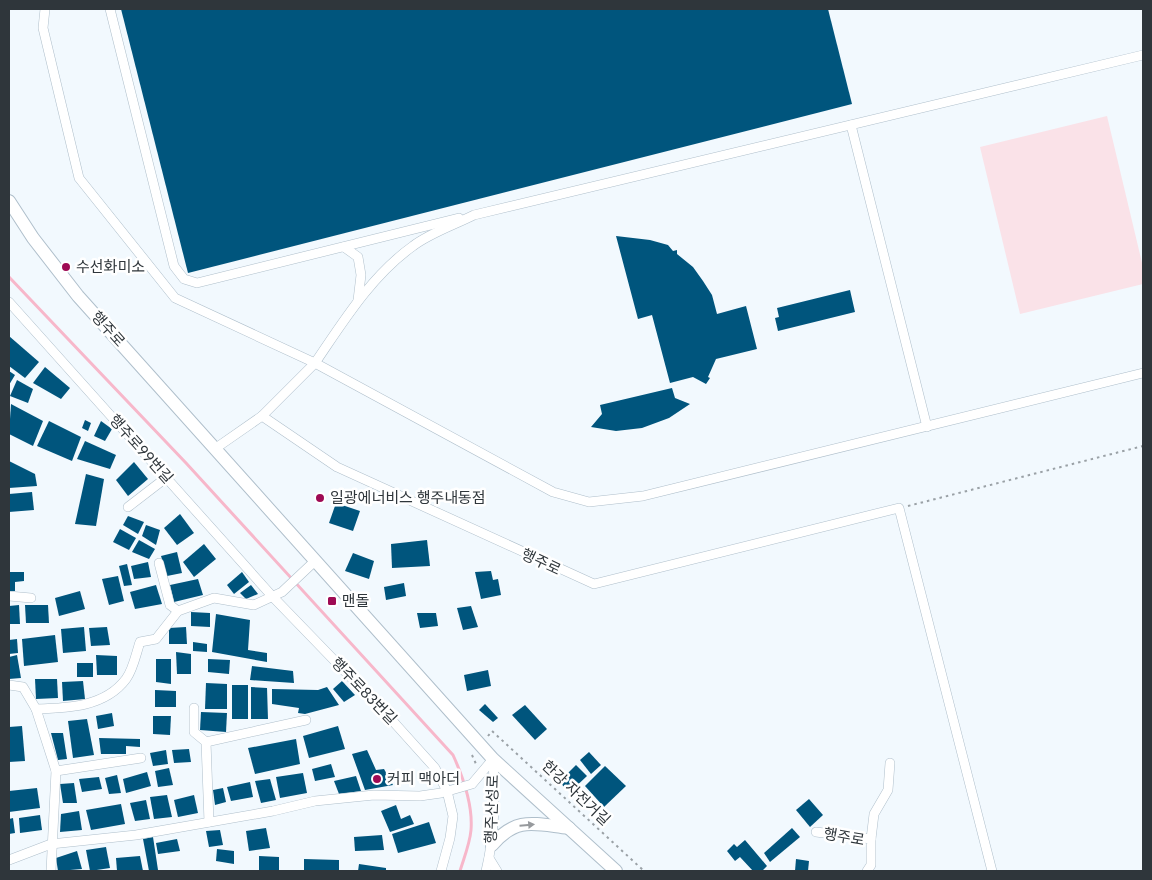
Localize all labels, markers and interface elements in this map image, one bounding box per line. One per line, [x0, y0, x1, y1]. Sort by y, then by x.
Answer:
place label: 수선화미소 [76, 257, 145, 275]
marker: 수선화미소 [60, 261, 72, 273]
street label: 행주로 [88, 307, 129, 350]
street label: 행주로99번길 [106, 410, 177, 486]
place label: 일광에너비스 행주내동점 [330, 488, 486, 506]
marker: 일광에너비스 행주내동점 [314, 492, 326, 504]
street label: 행주로 [519, 544, 564, 578]
place label: 맨돌 [342, 591, 370, 609]
marker: 맨돌 [326, 595, 338, 607]
street label: 행주로83번길 [328, 653, 401, 728]
street label: 한강 자전거길 [539, 756, 615, 828]
place label: 커피 맥아더 [387, 769, 460, 787]
marker: 커피 맥아더 [371, 773, 383, 785]
street label: 행주산성로 [481, 774, 501, 844]
one-way arrow [519, 821, 535, 829]
street label: 행주로 [822, 824, 866, 848]

